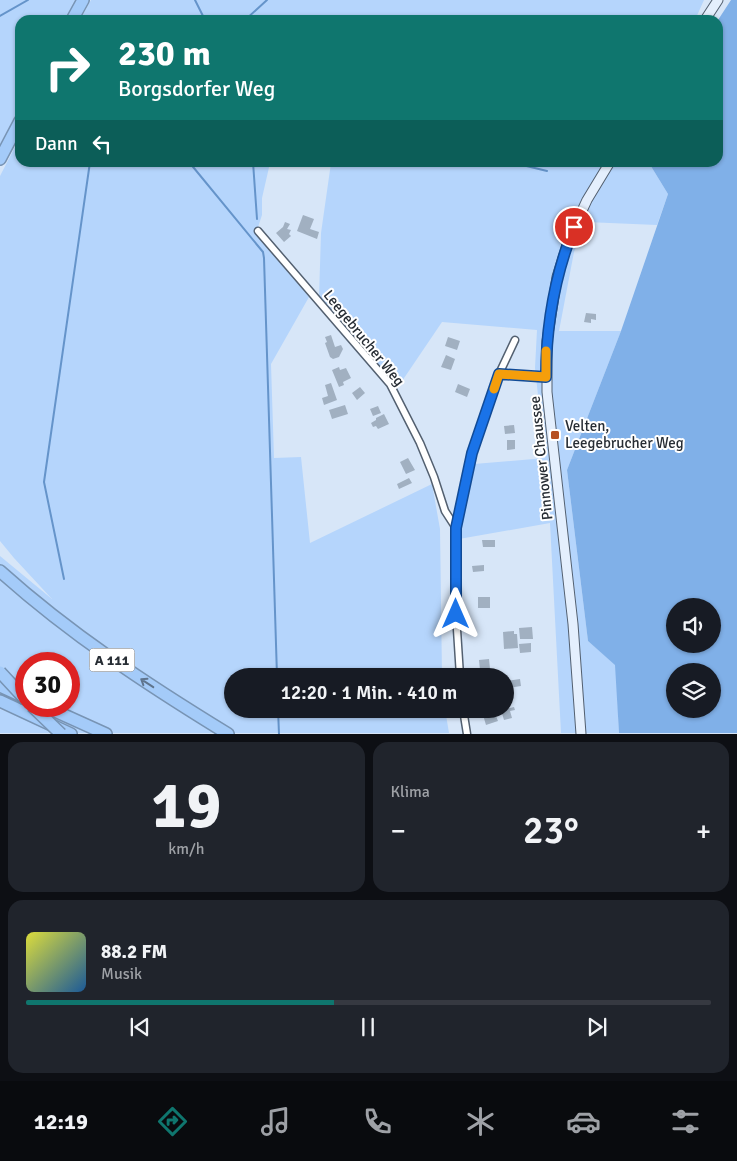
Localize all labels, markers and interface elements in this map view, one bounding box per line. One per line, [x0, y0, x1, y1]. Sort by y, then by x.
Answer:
text: 230 m [118, 32, 211, 75]
icon: right [35, 35, 100, 100]
text: Borgsdorfer Weg [118, 75, 275, 102]
icon: left [88, 130, 116, 158]
text: Dann [35, 132, 78, 156]
pin [553, 206, 595, 248]
icon: arrive [560, 213, 588, 241]
street label: Leegebrucher Weg [320, 286, 408, 390]
street label: Pinnower Chaussee [526, 395, 556, 521]
place label: Velten, Leegebrucher Weg [565, 417, 684, 452]
marker: Velten, Leegebrucher Weg [549, 429, 561, 441]
position arrow [429, 587, 481, 639]
map controls [666, 598, 721, 718]
button: sound [666, 598, 721, 653]
road number: A 111 [90, 648, 134, 672]
speed limit sign: 30 [15, 652, 80, 717]
button: layers [666, 663, 721, 718]
one-way arrow [140, 678, 154, 688]
text: 12:20 · 1 Min. · 410 m [281, 681, 457, 705]
text: 19 [151, 766, 221, 846]
text: Klima [391, 782, 430, 802]
text: 23° [523, 807, 579, 854]
text: − [391, 814, 406, 848]
text: + [696, 814, 711, 848]
text: km/h [168, 839, 204, 859]
text: 88.2 FM [101, 940, 167, 964]
text: Musik [101, 964, 142, 984]
icon: previous [126, 1013, 154, 1041]
icon: pause [354, 1013, 382, 1041]
icon: next [583, 1013, 611, 1041]
icon: directions [155, 1104, 190, 1139]
icon: music [258, 1104, 293, 1139]
icon: phone [360, 1104, 395, 1139]
icon: climate [463, 1104, 498, 1139]
icon: car [566, 1104, 601, 1139]
icon: filters [668, 1104, 703, 1139]
text: 12:19 [34, 1108, 88, 1135]

